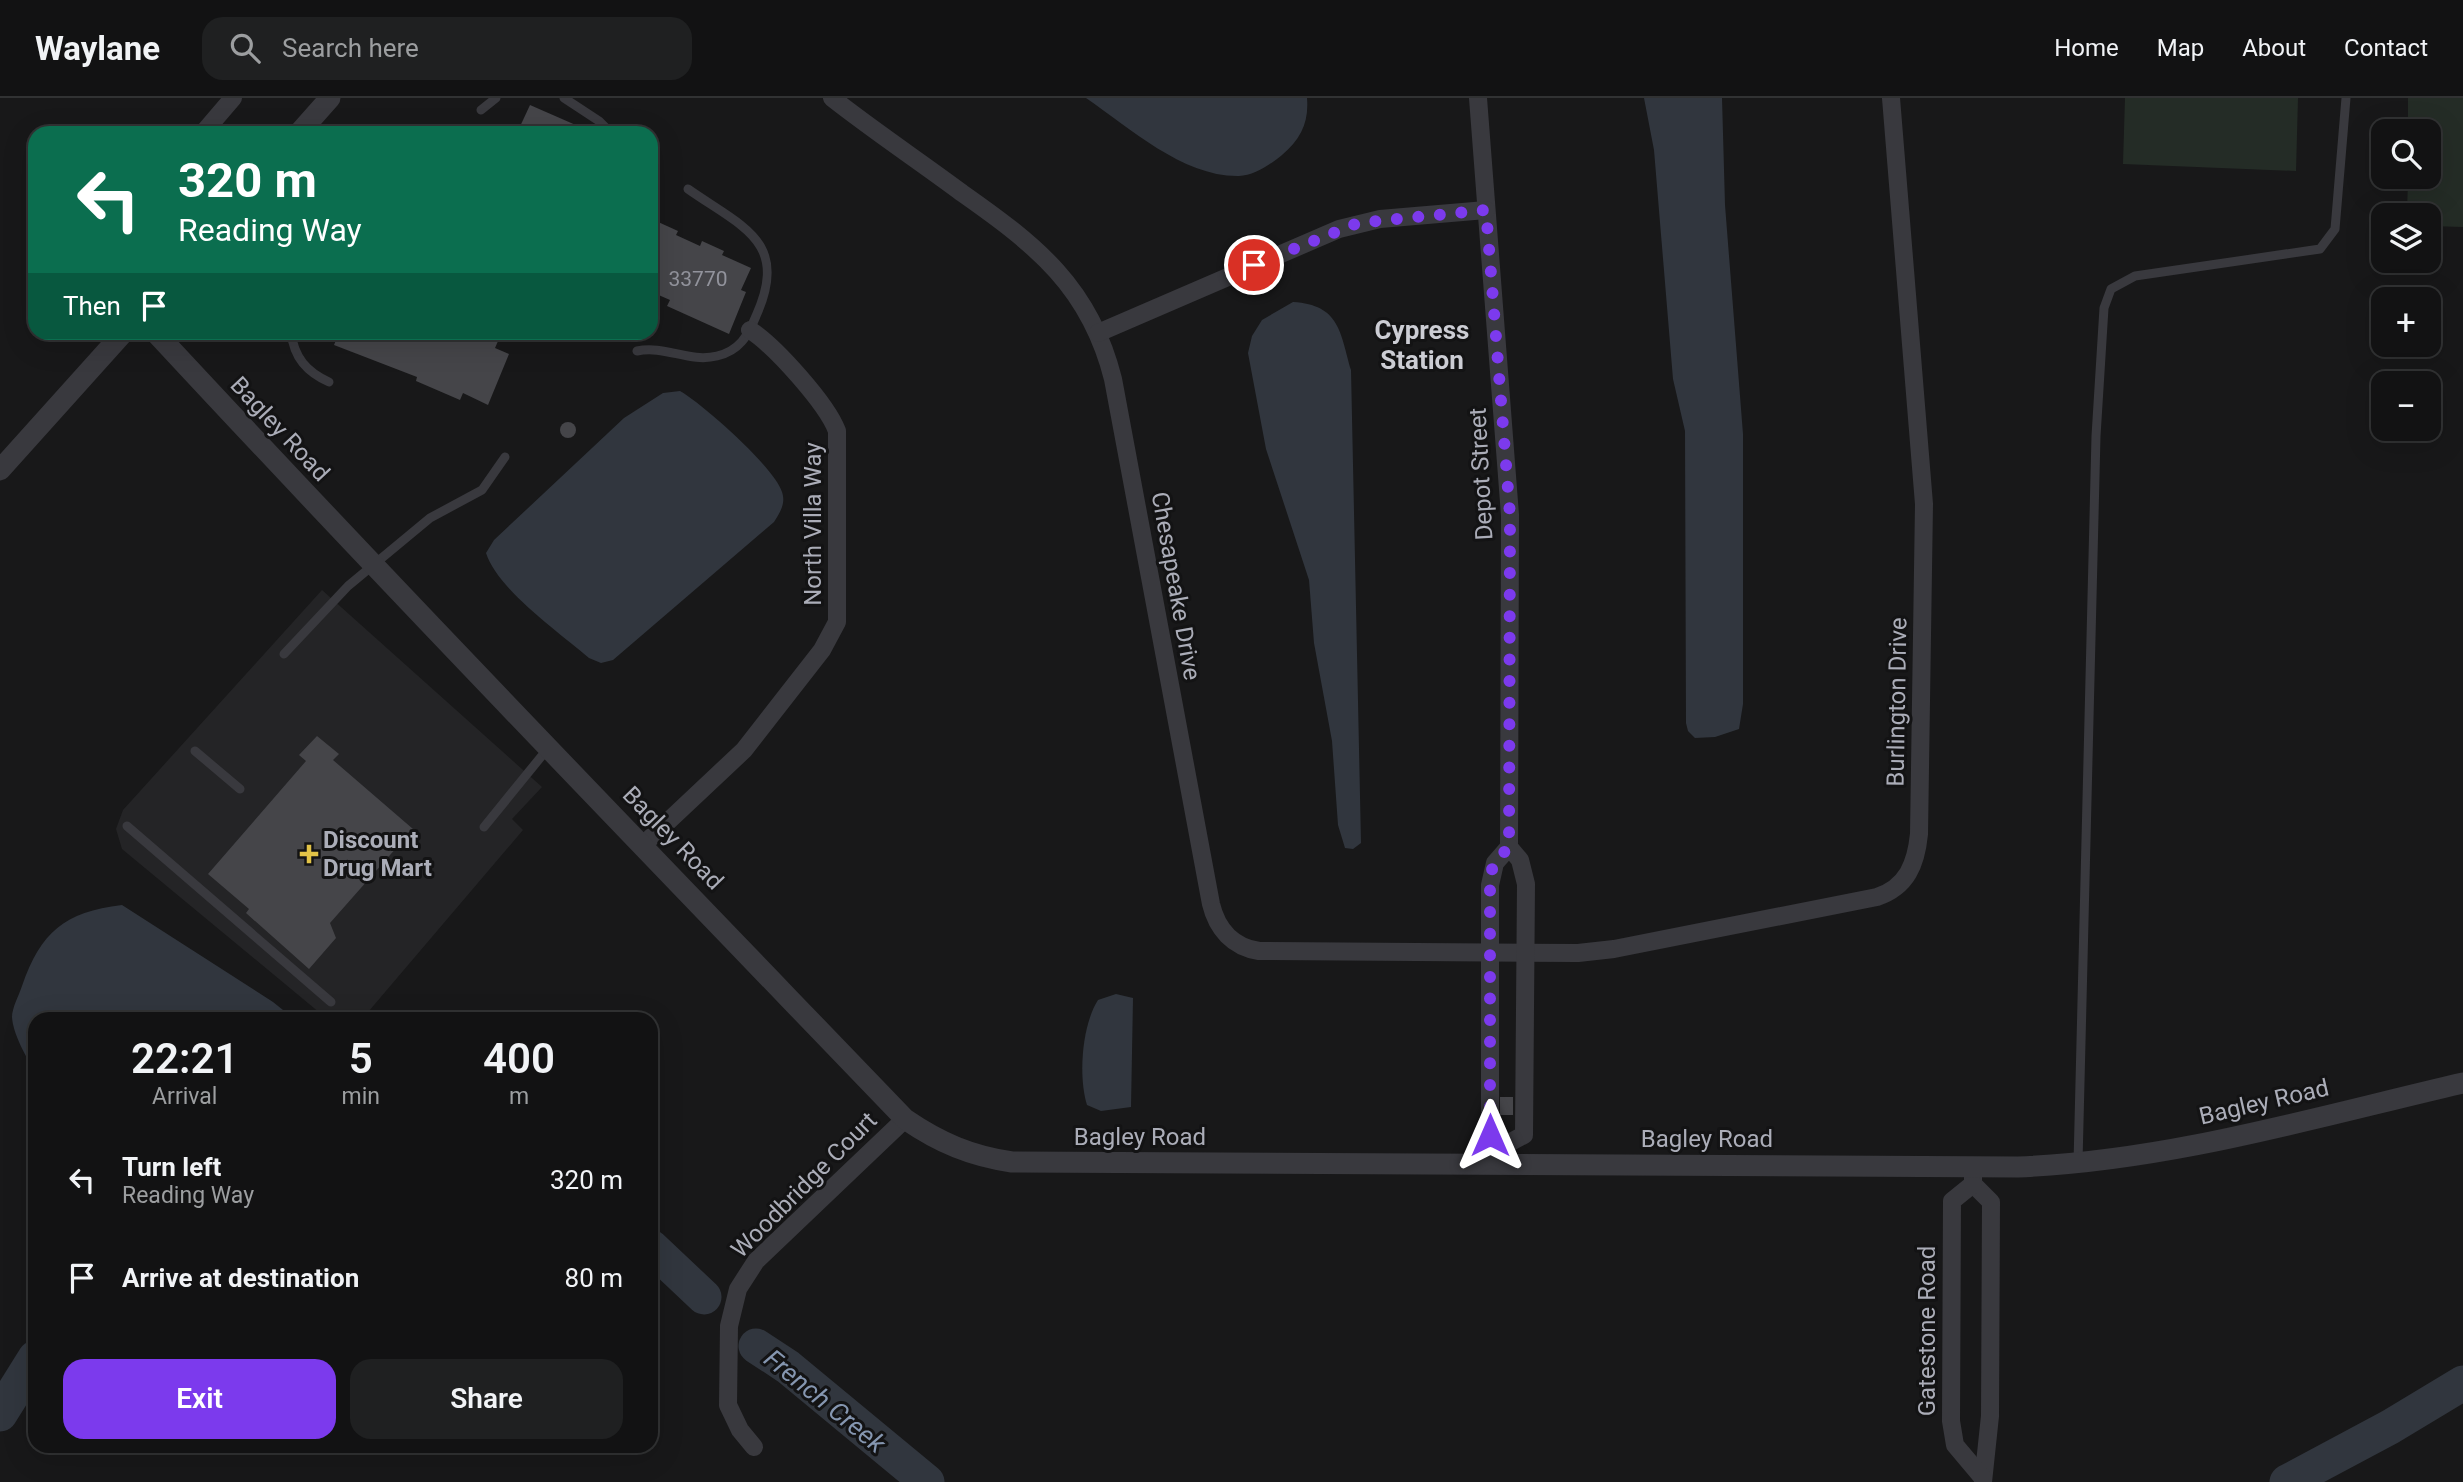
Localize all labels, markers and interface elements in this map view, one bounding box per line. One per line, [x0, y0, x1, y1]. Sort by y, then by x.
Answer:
search box [202, 17, 692, 80]
text: Waylane [35, 29, 160, 68]
icon: search [226, 29, 264, 67]
text: Search here [282, 33, 419, 63]
text: Home [2054, 34, 2119, 62]
text: Map [2157, 34, 2204, 62]
text: About [2242, 34, 2306, 62]
text: Contact [2344, 34, 2428, 62]
map controls [2371, 119, 2441, 441]
button: search [2371, 119, 2441, 189]
text: 320 m [178, 152, 317, 209]
icon: left [63, 154, 154, 245]
button: layers [2371, 203, 2441, 273]
text: Reading Way [178, 211, 362, 249]
pin [1224, 235, 1284, 295]
icon: arrive [1235, 246, 1273, 284]
house number: 33770 [668, 267, 728, 291]
icon: arrive [135, 287, 173, 325]
button: + [2371, 287, 2441, 357]
text: Then [63, 291, 121, 321]
district label: Cypress Station [1375, 315, 1469, 375]
street label: Bagley Road [225, 371, 335, 487]
button: − [2371, 371, 2441, 441]
street label: Depot Street [1464, 407, 1498, 541]
street label: North Villa Way [799, 442, 827, 606]
street label: Chesapeake Drive [1146, 490, 1206, 682]
street label: Burlington Drive [1882, 617, 1912, 787]
street label: Bagley Road [617, 781, 729, 895]
place label: Discount Drug Mart [323, 826, 432, 882]
marker: Discount Drug Mart [301, 846, 317, 862]
text: 22:21 [131, 1034, 238, 1083]
text: 5 [349, 1034, 373, 1083]
text: 400 [483, 1034, 555, 1083]
street label: Bagley Road [2196, 1073, 2332, 1131]
text: Arrival [152, 1083, 217, 1110]
text: min [341, 1083, 380, 1110]
text: m [509, 1083, 529, 1110]
position arrow [1453, 1098, 1527, 1172]
street label: Woodbridge Court [725, 1106, 883, 1264]
street label: Bagley Road [1074, 1123, 1206, 1151]
street label: Bagley Road [1641, 1125, 1773, 1153]
text: Turn left [122, 1152, 221, 1182]
icon: left [63, 1161, 101, 1199]
text: 320 m [550, 1165, 623, 1195]
text: Reading Way [122, 1182, 254, 1209]
street label: Gatestone Road [1913, 1246, 1941, 1416]
icon: arrive [63, 1259, 101, 1297]
text: Arrive at destination [122, 1263, 359, 1293]
text: 80 m [565, 1263, 623, 1293]
water label: French Creek [758, 1343, 892, 1460]
button: Exit [63, 1359, 336, 1439]
button: Share [350, 1359, 623, 1439]

